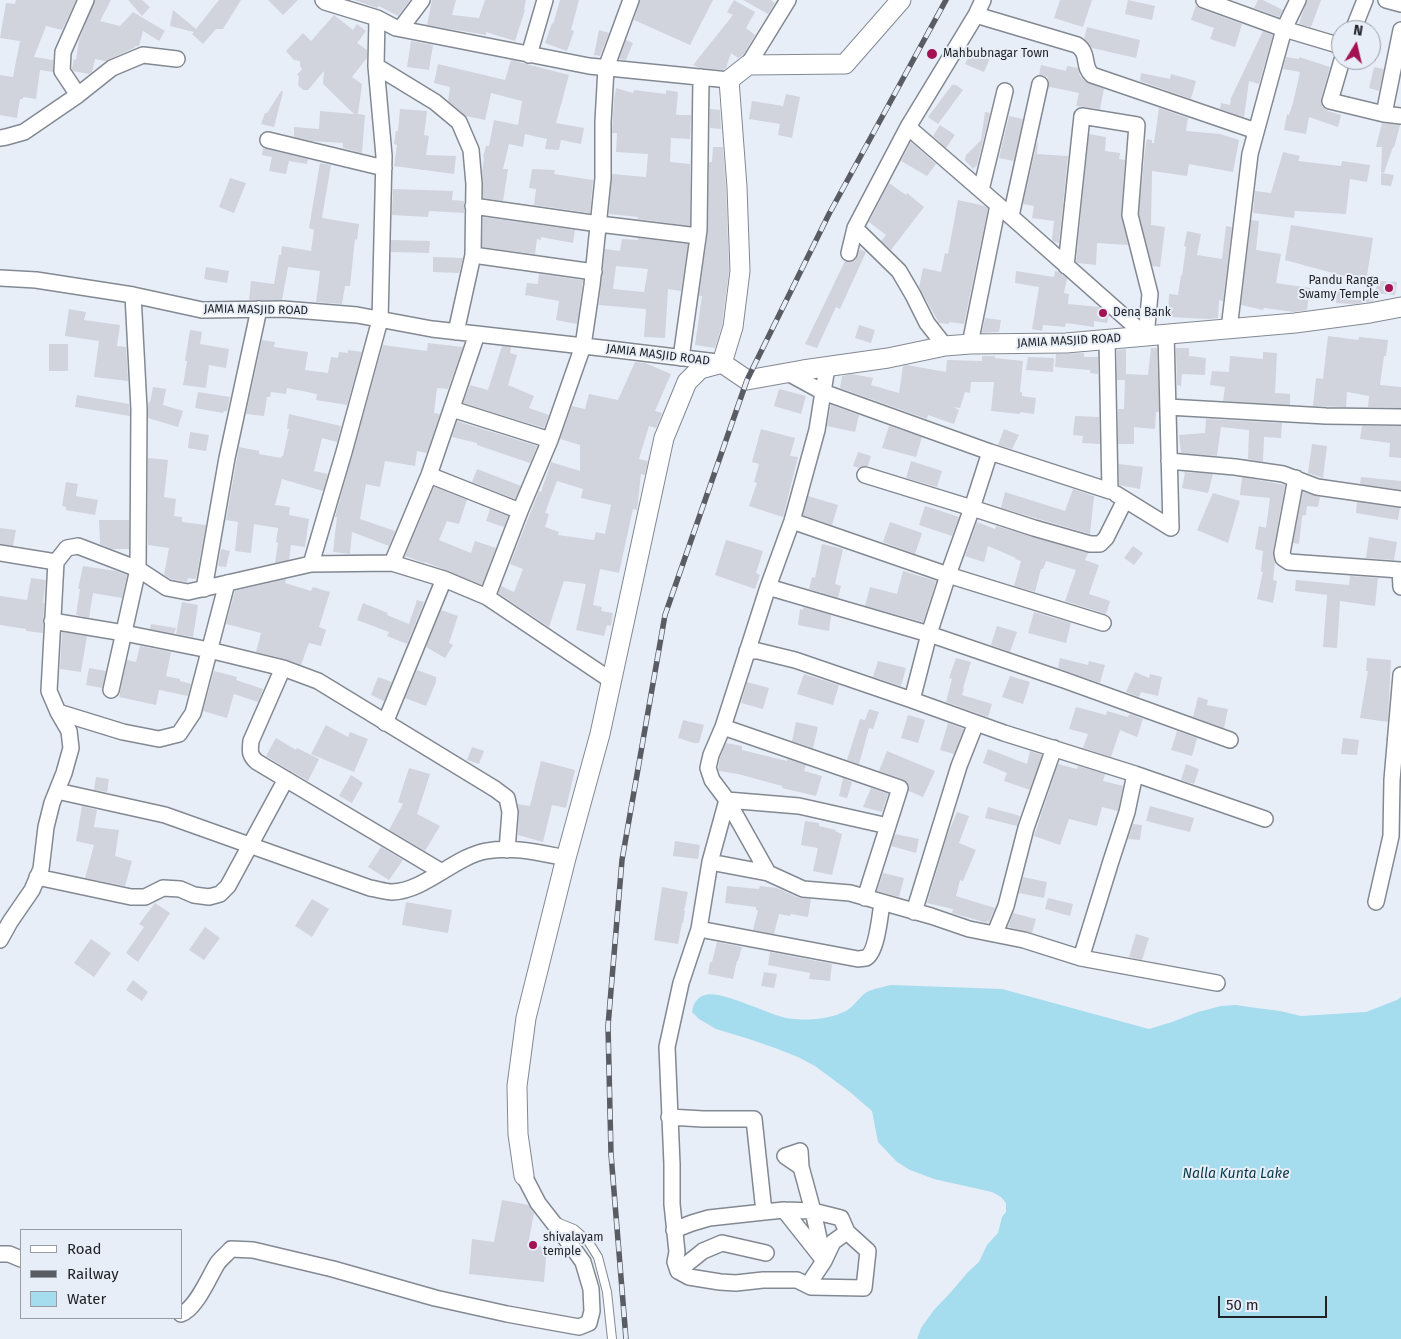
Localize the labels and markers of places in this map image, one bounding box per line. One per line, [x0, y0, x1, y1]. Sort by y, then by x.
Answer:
marker: Mahbubnagar Town [925, 47, 939, 61]
place label: Mahbubnagar Town [943, 47, 1049, 61]
place label: Pandu Ranga Swamy Temple [1299, 274, 1379, 302]
marker: Pandu Ranga Swamy Temple [1383, 282, 1395, 294]
place label: Dena Bank [1113, 306, 1171, 320]
marker: Dena Bank [1097, 307, 1109, 319]
place label: shivalayam temple [543, 1231, 603, 1259]
marker: shivalayam temple [527, 1239, 539, 1251]

